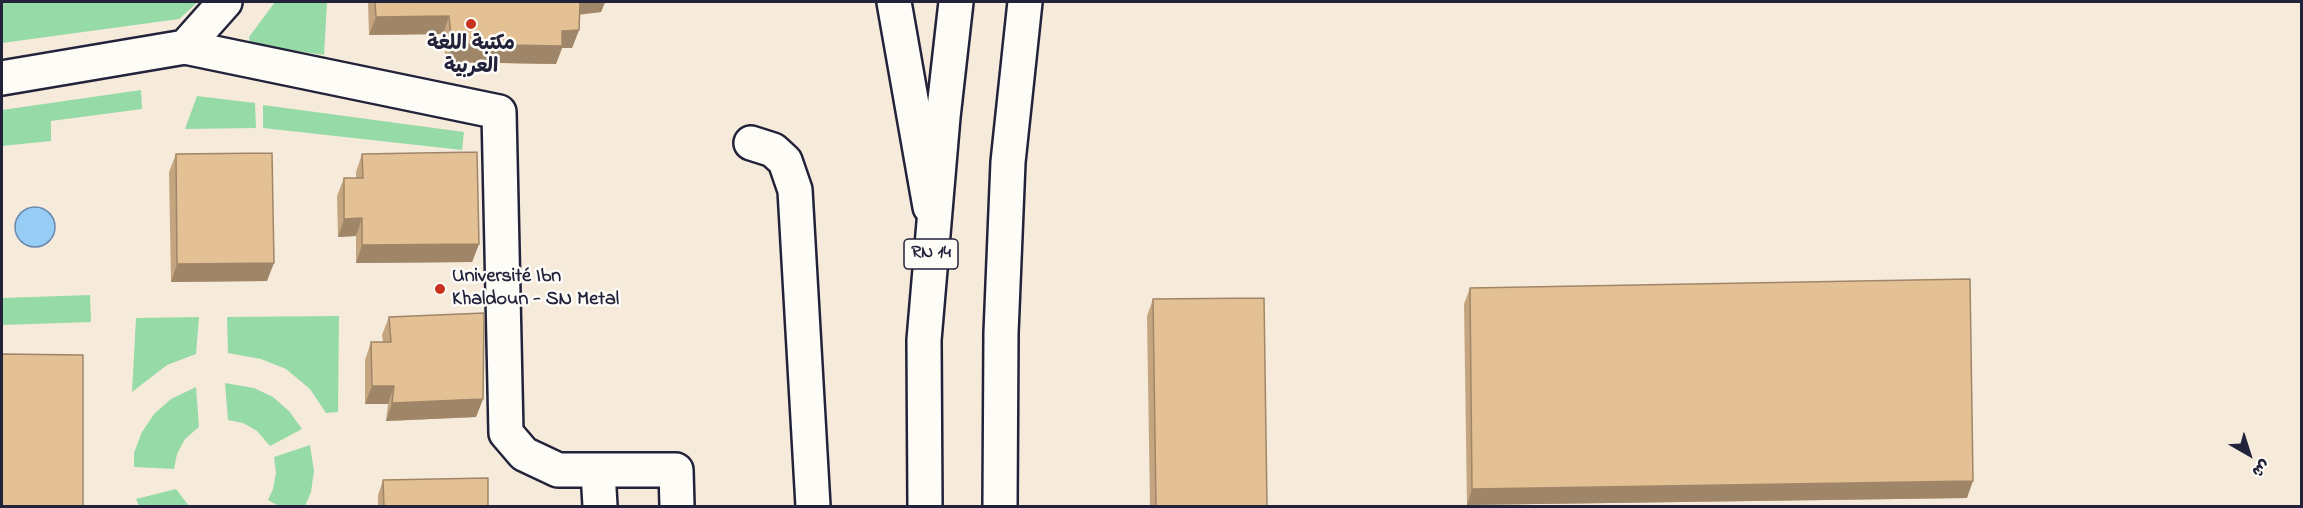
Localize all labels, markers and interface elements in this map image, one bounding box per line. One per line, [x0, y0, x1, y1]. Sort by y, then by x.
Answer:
marker: مكتبة اللغة العربية [464, 17, 478, 31]
place label: مكتبة اللغة العربية [427, 34, 515, 81]
road number: RN 14 [904, 239, 958, 269]
place label: Université Ibn Khaldoun - SN Metal [452, 266, 619, 313]
marker: Université Ibn Khaldoun - SN Metal [433, 282, 447, 296]
north arrow [2219, 424, 2279, 484]
text: ش [2246, 453, 2275, 483]

